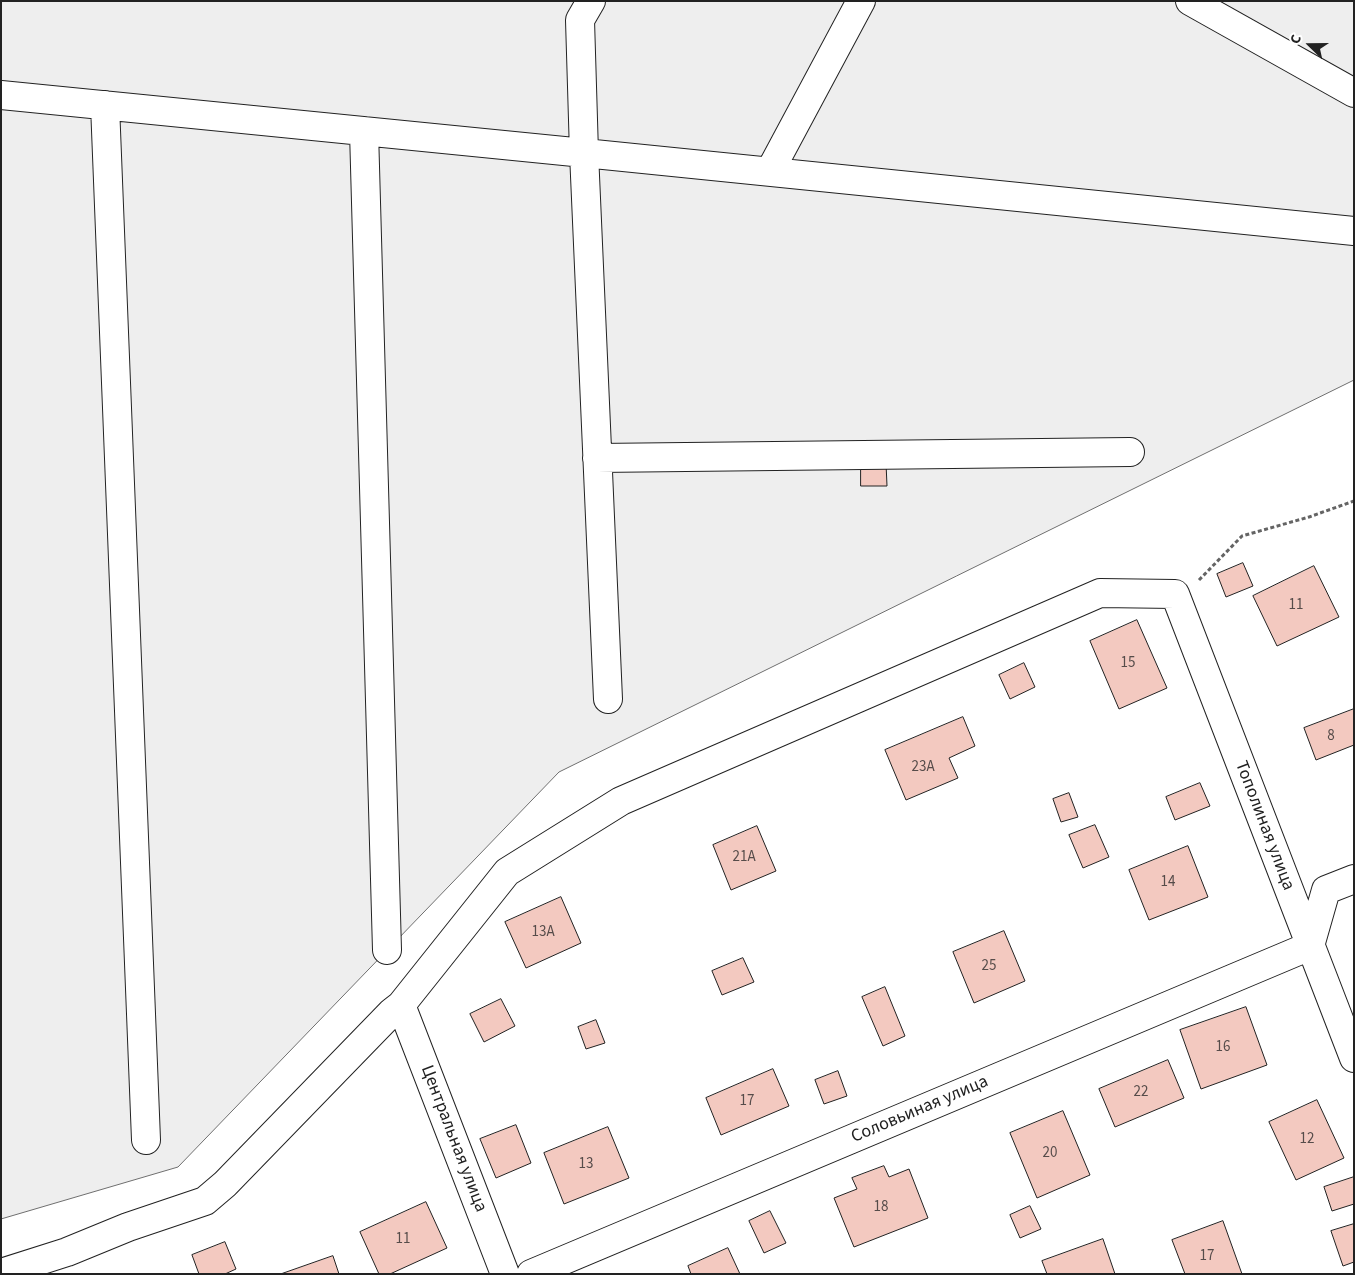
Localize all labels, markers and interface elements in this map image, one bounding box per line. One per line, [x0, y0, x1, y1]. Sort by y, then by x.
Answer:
north arrow [1285, 20, 1335, 70]
text: С [1285, 32, 1307, 47]
house number: 11 [1289, 597, 1303, 615]
house number: 15 [1121, 655, 1135, 673]
house number: 8 [1327, 728, 1335, 746]
street label: Тополиная улица [1229, 758, 1299, 894]
house number: 23А [911, 759, 935, 777]
house number: 21А [732, 849, 756, 867]
house number: 14 [1161, 874, 1175, 892]
house number: 13А [531, 924, 555, 942]
house number: 25 [982, 958, 996, 976]
house number: 16 [1216, 1039, 1230, 1057]
street label: Центральная улица [415, 1063, 491, 1215]
street label: Соловьиная улица [848, 1071, 992, 1149]
house number: 22 [1134, 1084, 1148, 1102]
house number: 17 [740, 1093, 754, 1111]
house number: 12 [1300, 1131, 1314, 1149]
house number: 20 [1043, 1145, 1057, 1163]
house number: 13 [579, 1156, 593, 1174]
house number: 18 [874, 1199, 888, 1217]
house number: 11 [396, 1231, 410, 1249]
house number: 17 [1200, 1248, 1214, 1266]

